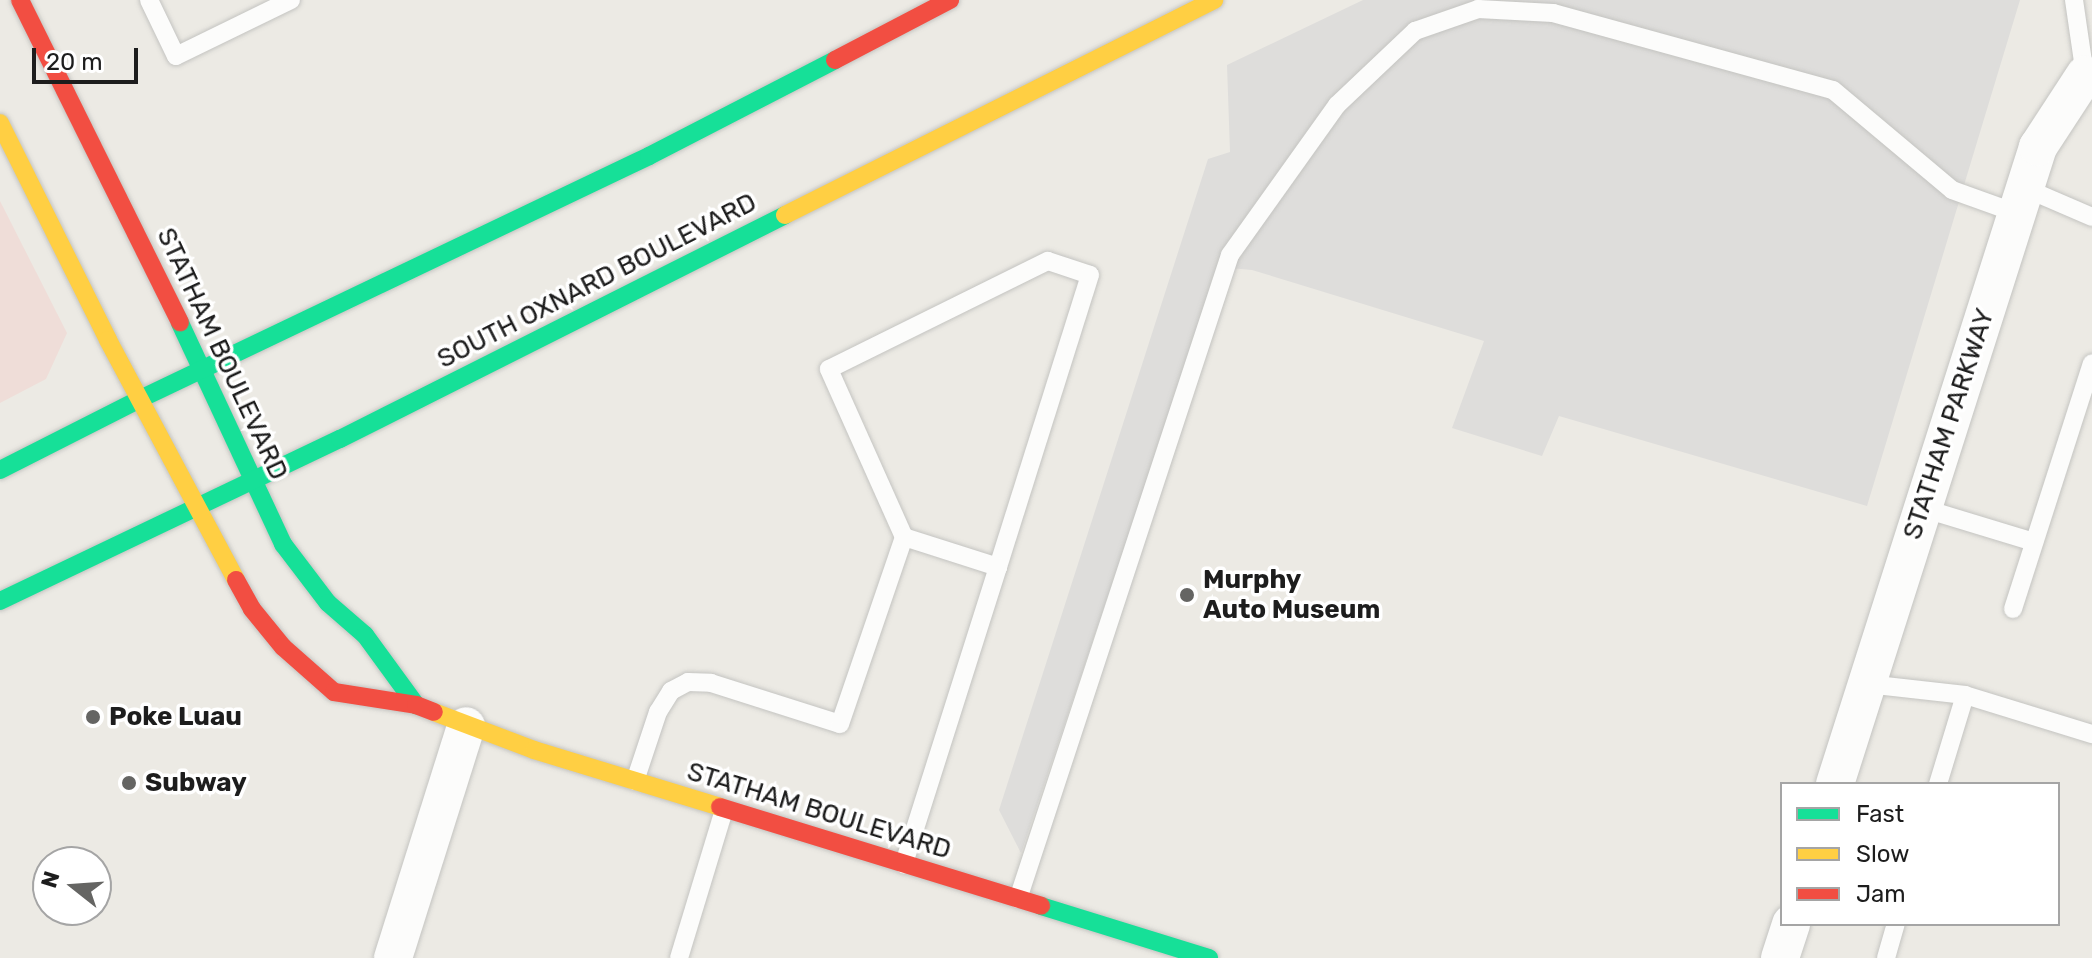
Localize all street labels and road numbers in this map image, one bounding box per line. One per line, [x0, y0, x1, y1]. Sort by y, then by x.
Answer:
street label: SOUTH OXNARD BOULEVARD [432, 187, 762, 375]
street label: STATHAM BOULEVARD [150, 223, 294, 485]
street label: STATHAM PARKWAY [1897, 305, 2001, 543]
street label: STATHAM BOULEVARD [683, 756, 955, 866]

